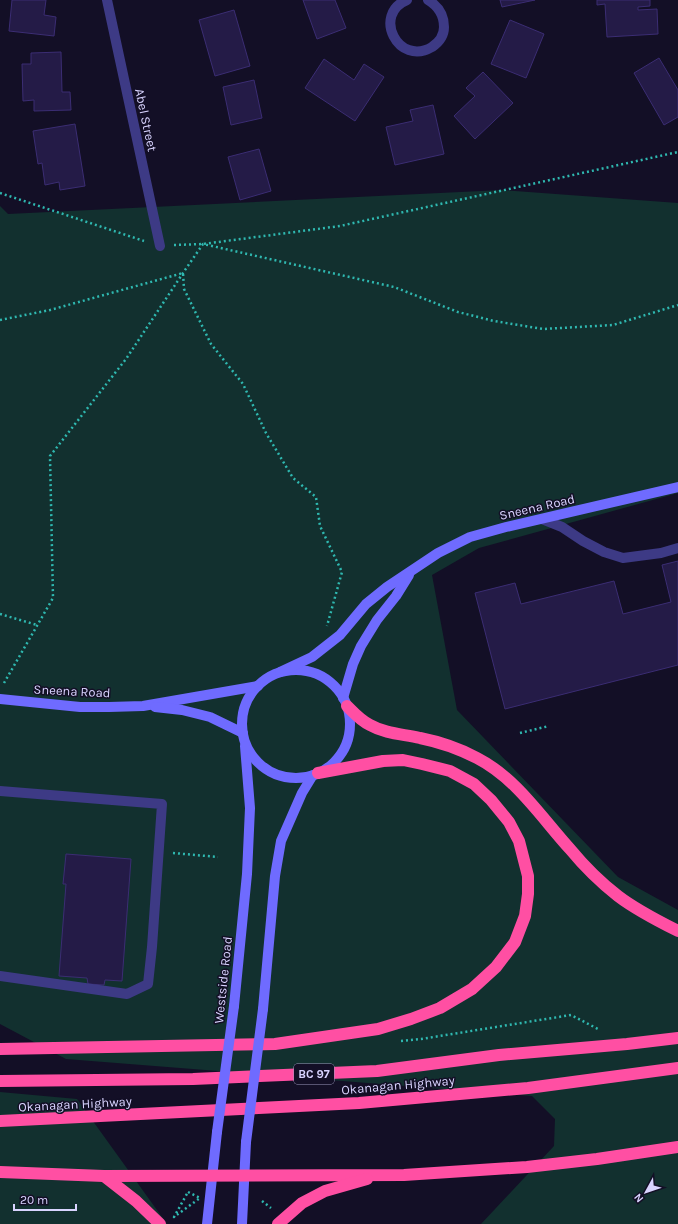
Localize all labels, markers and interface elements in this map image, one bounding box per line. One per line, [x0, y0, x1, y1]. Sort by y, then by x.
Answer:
street label: Abel Street [132, 87, 160, 153]
street label: Sneena Road [498, 491, 576, 523]
street label: Sneena Road [33, 681, 111, 701]
street label: Westside Road [211, 936, 235, 1024]
road number: BC 97 [294, 1064, 334, 1084]
street label: Okanagan Highway [341, 1073, 455, 1097]
street label: Okanagan Highway [18, 1094, 132, 1114]
north arrow [626, 1172, 666, 1212]
scale bar [14, 1186, 76, 1212]
text: N [631, 1191, 646, 1205]
text: 20 m [20, 1193, 48, 1207]

